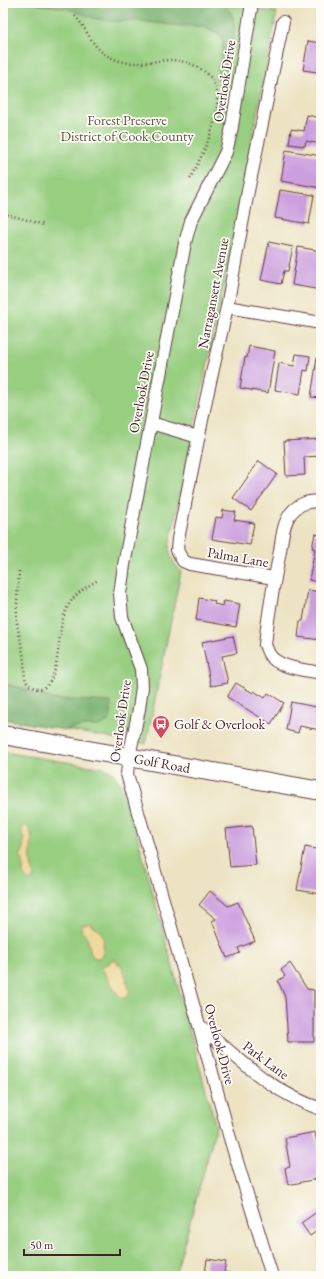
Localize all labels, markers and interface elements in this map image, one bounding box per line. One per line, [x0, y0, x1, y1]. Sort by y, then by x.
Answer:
street label: Overlook Drive [209, 38, 239, 123]
park label: Forest Preserve District of Cook County [60, 111, 194, 145]
street label: Narragansett Avenue [193, 236, 233, 350]
street label: Overlook Drive [124, 349, 158, 434]
street label: Palma Lane [206, 543, 271, 571]
street label: Overlook Drive [105, 678, 135, 763]
bus stop icon: Golf & Overlook [151, 714, 171, 739]
place label: Golf & Overlook [174, 715, 266, 733]
street label: Golf Road [132, 749, 192, 777]
street label: Overlook Drive [201, 1002, 240, 1087]
street label: Park Lane [239, 1037, 293, 1084]
scale bar [24, 1231, 120, 1257]
text: 50 m [30, 1237, 54, 1253]

